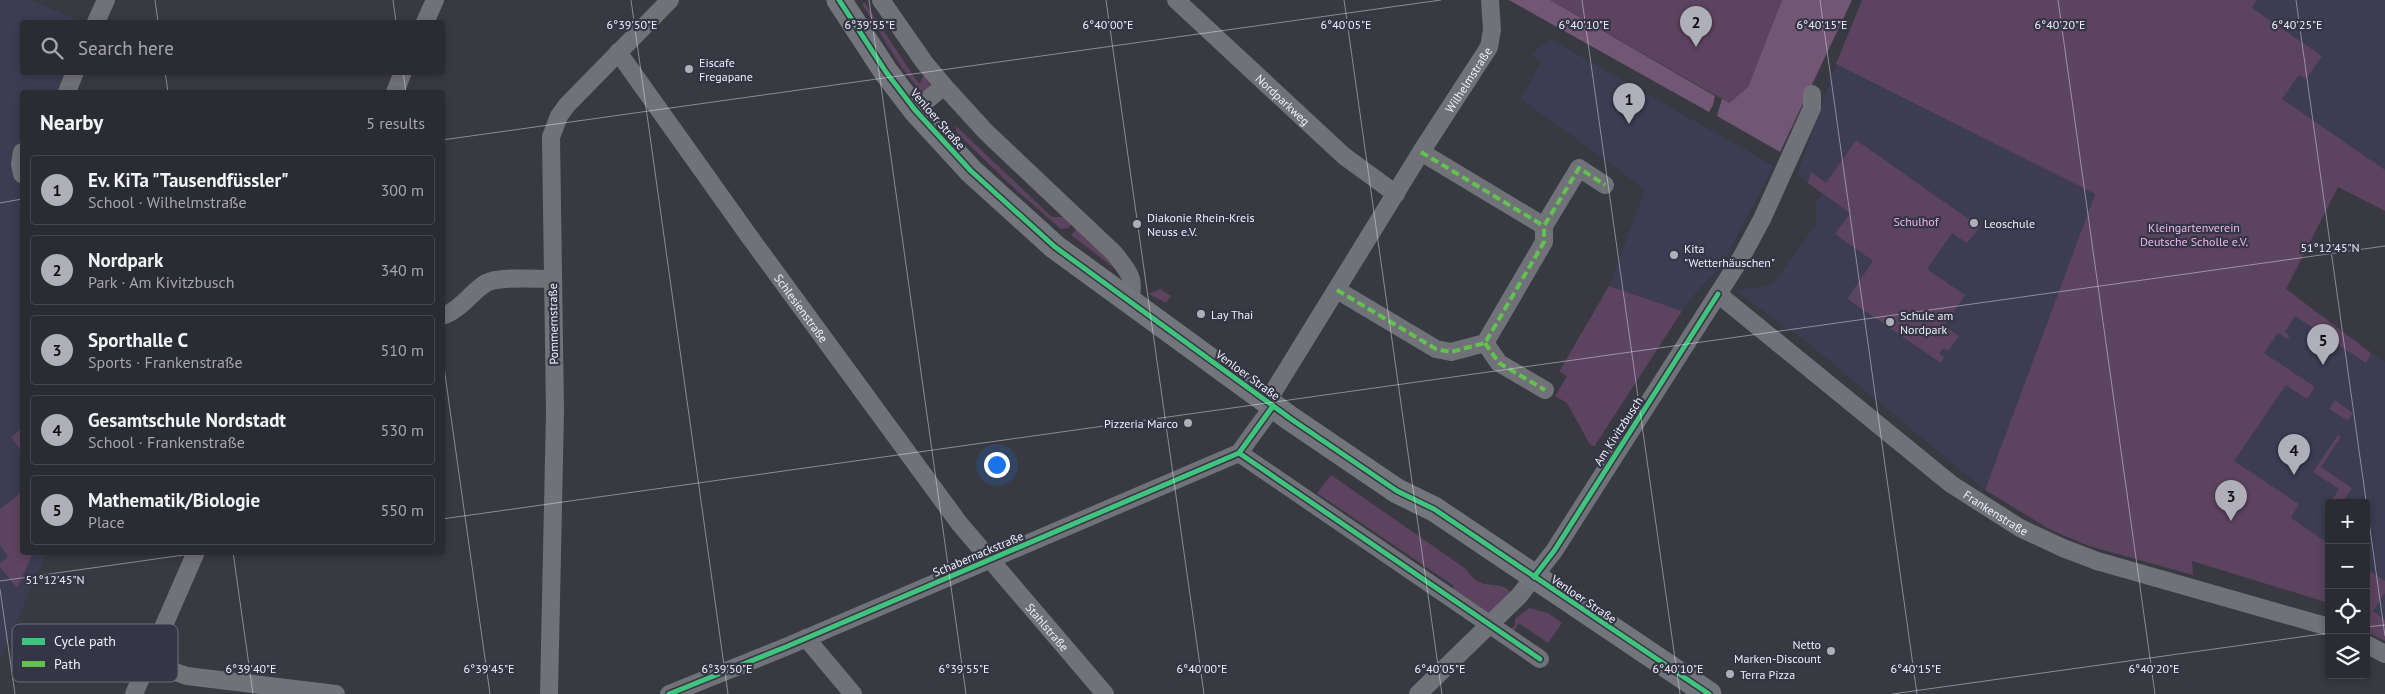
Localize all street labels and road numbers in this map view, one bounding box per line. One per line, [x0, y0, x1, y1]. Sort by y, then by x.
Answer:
street label: Wilhelmstraße [1441, 44, 1495, 115]
street label: Nordparkweg [1253, 71, 1313, 128]
street label: Venloer Straße [907, 85, 969, 153]
street label: Schlesienstraße [772, 271, 832, 345]
street label: Pommernstraße [545, 283, 561, 365]
street label: Venloer Straße [1212, 346, 1283, 403]
street label: Am Kivitzbusch [1590, 394, 1646, 468]
street label: Frankenstraße [1961, 487, 2031, 538]
street label: Schabernackstraße [930, 528, 1026, 580]
street label: Venloer Straße [1548, 571, 1620, 626]
street label: Stahlstraße [1023, 600, 1072, 654]

